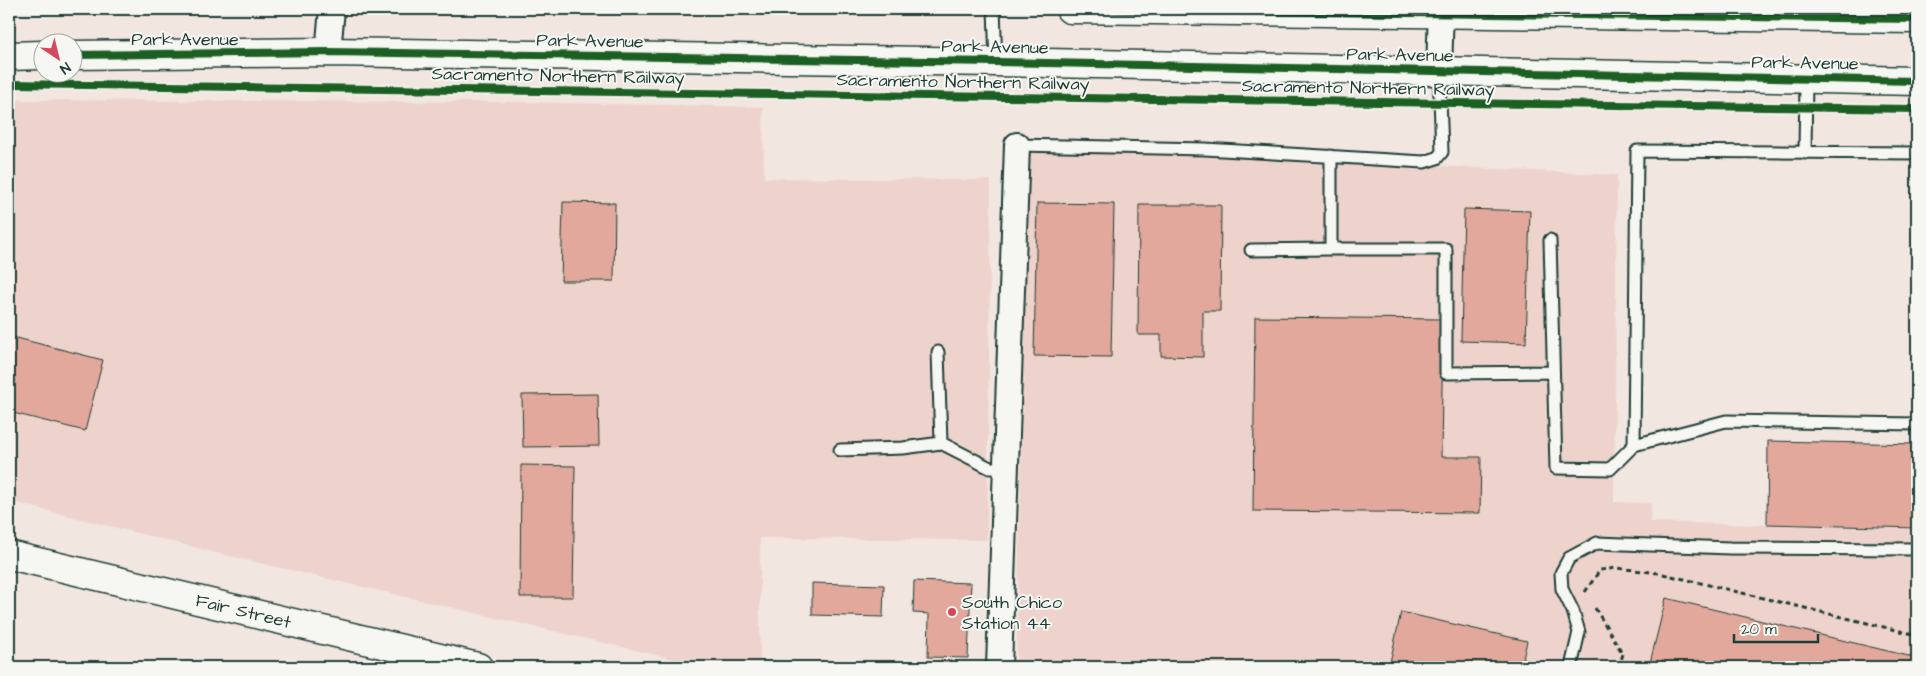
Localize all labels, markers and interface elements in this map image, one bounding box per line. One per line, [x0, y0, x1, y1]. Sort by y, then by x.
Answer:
street label: Park Avenue [131, 27, 239, 52]
street label: Park Avenue [536, 28, 644, 54]
north arrow [32, 32, 82, 82]
street label: Park Avenue [941, 34, 1049, 60]
street label: Park Avenue [1346, 42, 1454, 68]
street label: Park Avenue [1751, 50, 1859, 76]
text: N [55, 57, 74, 79]
street label: Sacramento Northern Railway [431, 61, 685, 92]
street label: Sacramento Northern Railway [836, 67, 1090, 98]
street label: Sacramento Northern Railway [1241, 73, 1495, 104]
street label: Fair Street [193, 588, 294, 635]
place label: South Chico Station 44 [962, 590, 1062, 636]
marker: South Chico Station 44 [946, 606, 958, 618]
scale bar [1734, 611, 1817, 643]
text: 20 m [1741, 619, 1777, 640]

